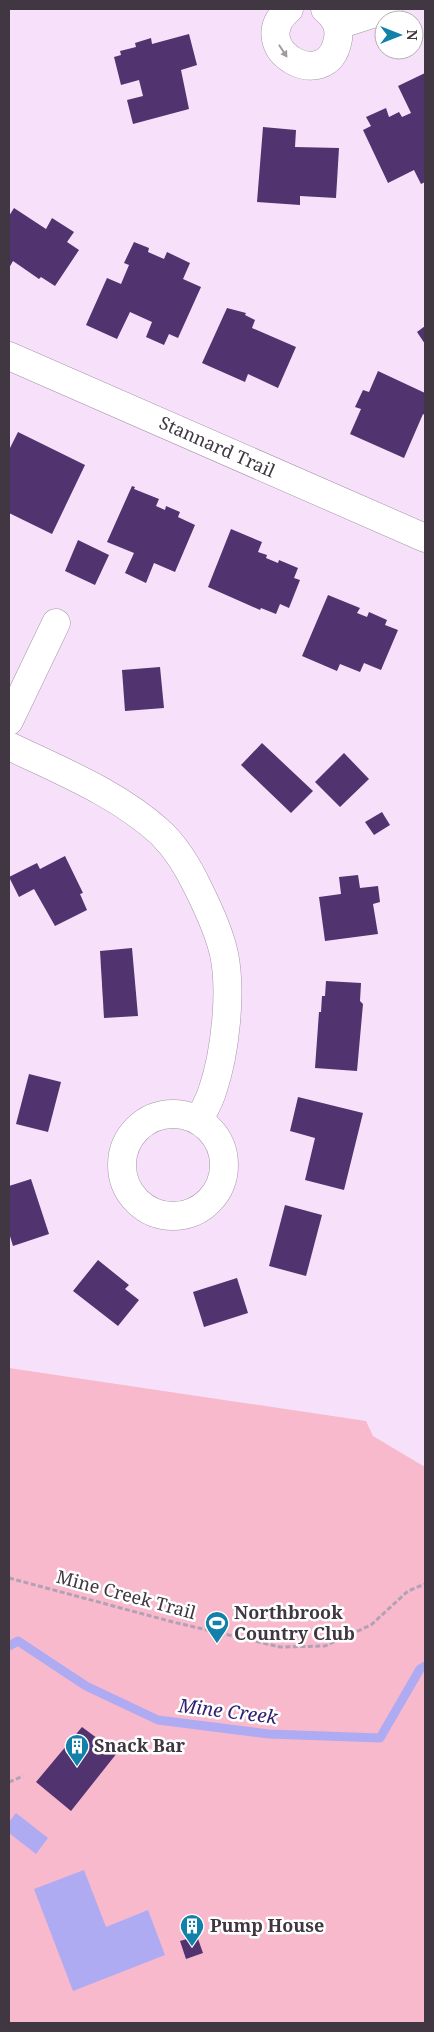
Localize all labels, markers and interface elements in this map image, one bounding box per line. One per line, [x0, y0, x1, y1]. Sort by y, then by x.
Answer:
north arrow [374, 10, 424, 60]
text: N [403, 29, 422, 41]
one-way arrow [278, 45, 288, 58]
street label: Stannard Trail [156, 410, 280, 483]
street label: Mine Creek Trail [54, 1564, 199, 1624]
place label: Northbrook Country Club [234, 1600, 355, 1645]
sports icon: Northbrook Country Club [204, 1610, 230, 1644]
water label: Mine Creek [176, 1692, 280, 1730]
building icon: Snack Bar [64, 1733, 90, 1767]
place label: Snack Bar [94, 1733, 186, 1757]
building icon: Pump House [179, 1913, 205, 1947]
place label: Pump House [210, 1913, 324, 1937]

